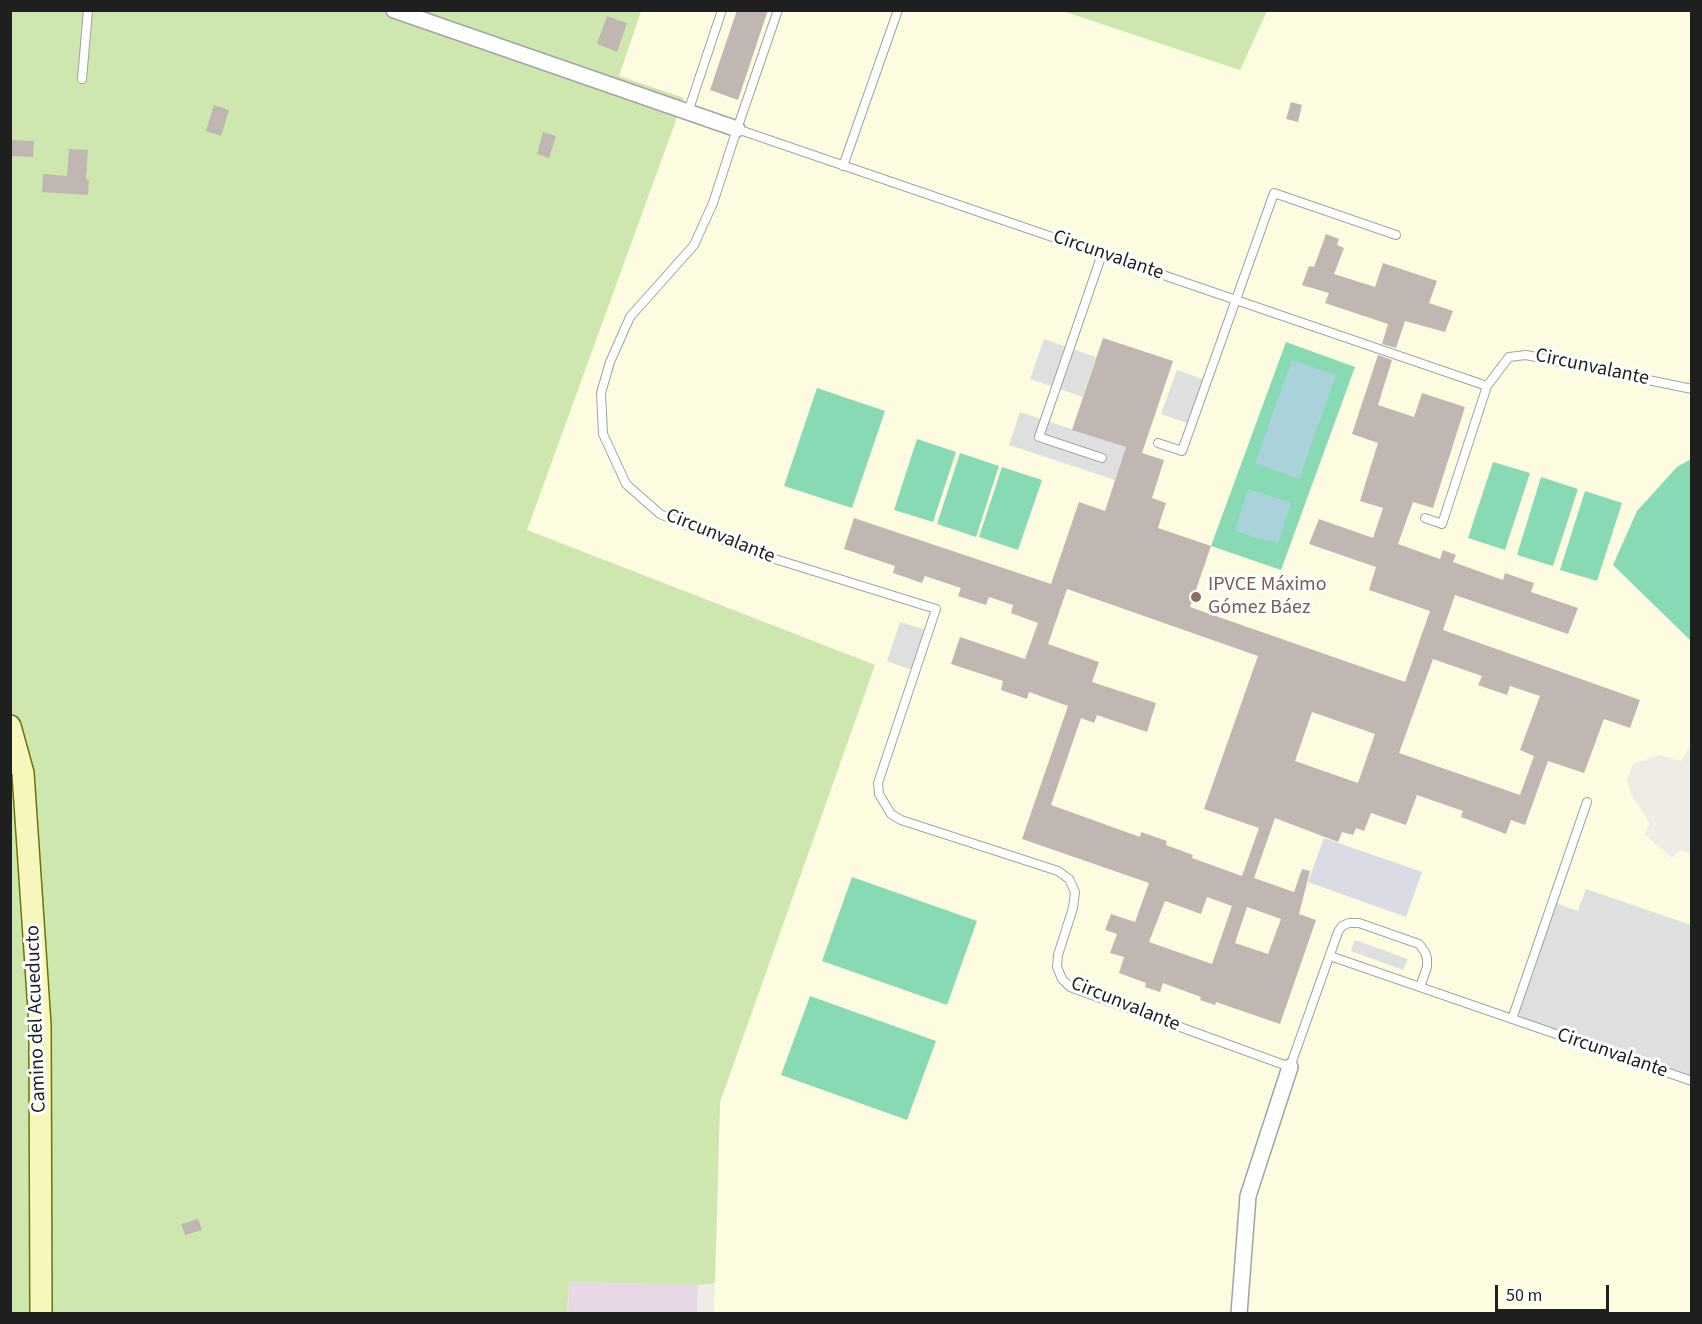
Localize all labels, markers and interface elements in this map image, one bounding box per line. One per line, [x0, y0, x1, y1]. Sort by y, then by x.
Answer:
street label: Circunvalante [1049, 226, 1167, 286]
street label: Circunvalante [1533, 344, 1651, 392]
street label: Circunvalante [662, 504, 778, 570]
place label: IPVCE Máximo Gómez Báez [1208, 574, 1327, 621]
marker: IPVCE Máximo Gómez Báez [1189, 590, 1203, 604]
street label: Camino del Acueducto [22, 925, 52, 1113]
street label: Circunvalante [1067, 972, 1183, 1038]
street label: Circunvalante [1553, 1024, 1671, 1084]
scale bar [1498, 1273, 1612, 1311]
text: 50 m [1506, 1283, 1542, 1308]

